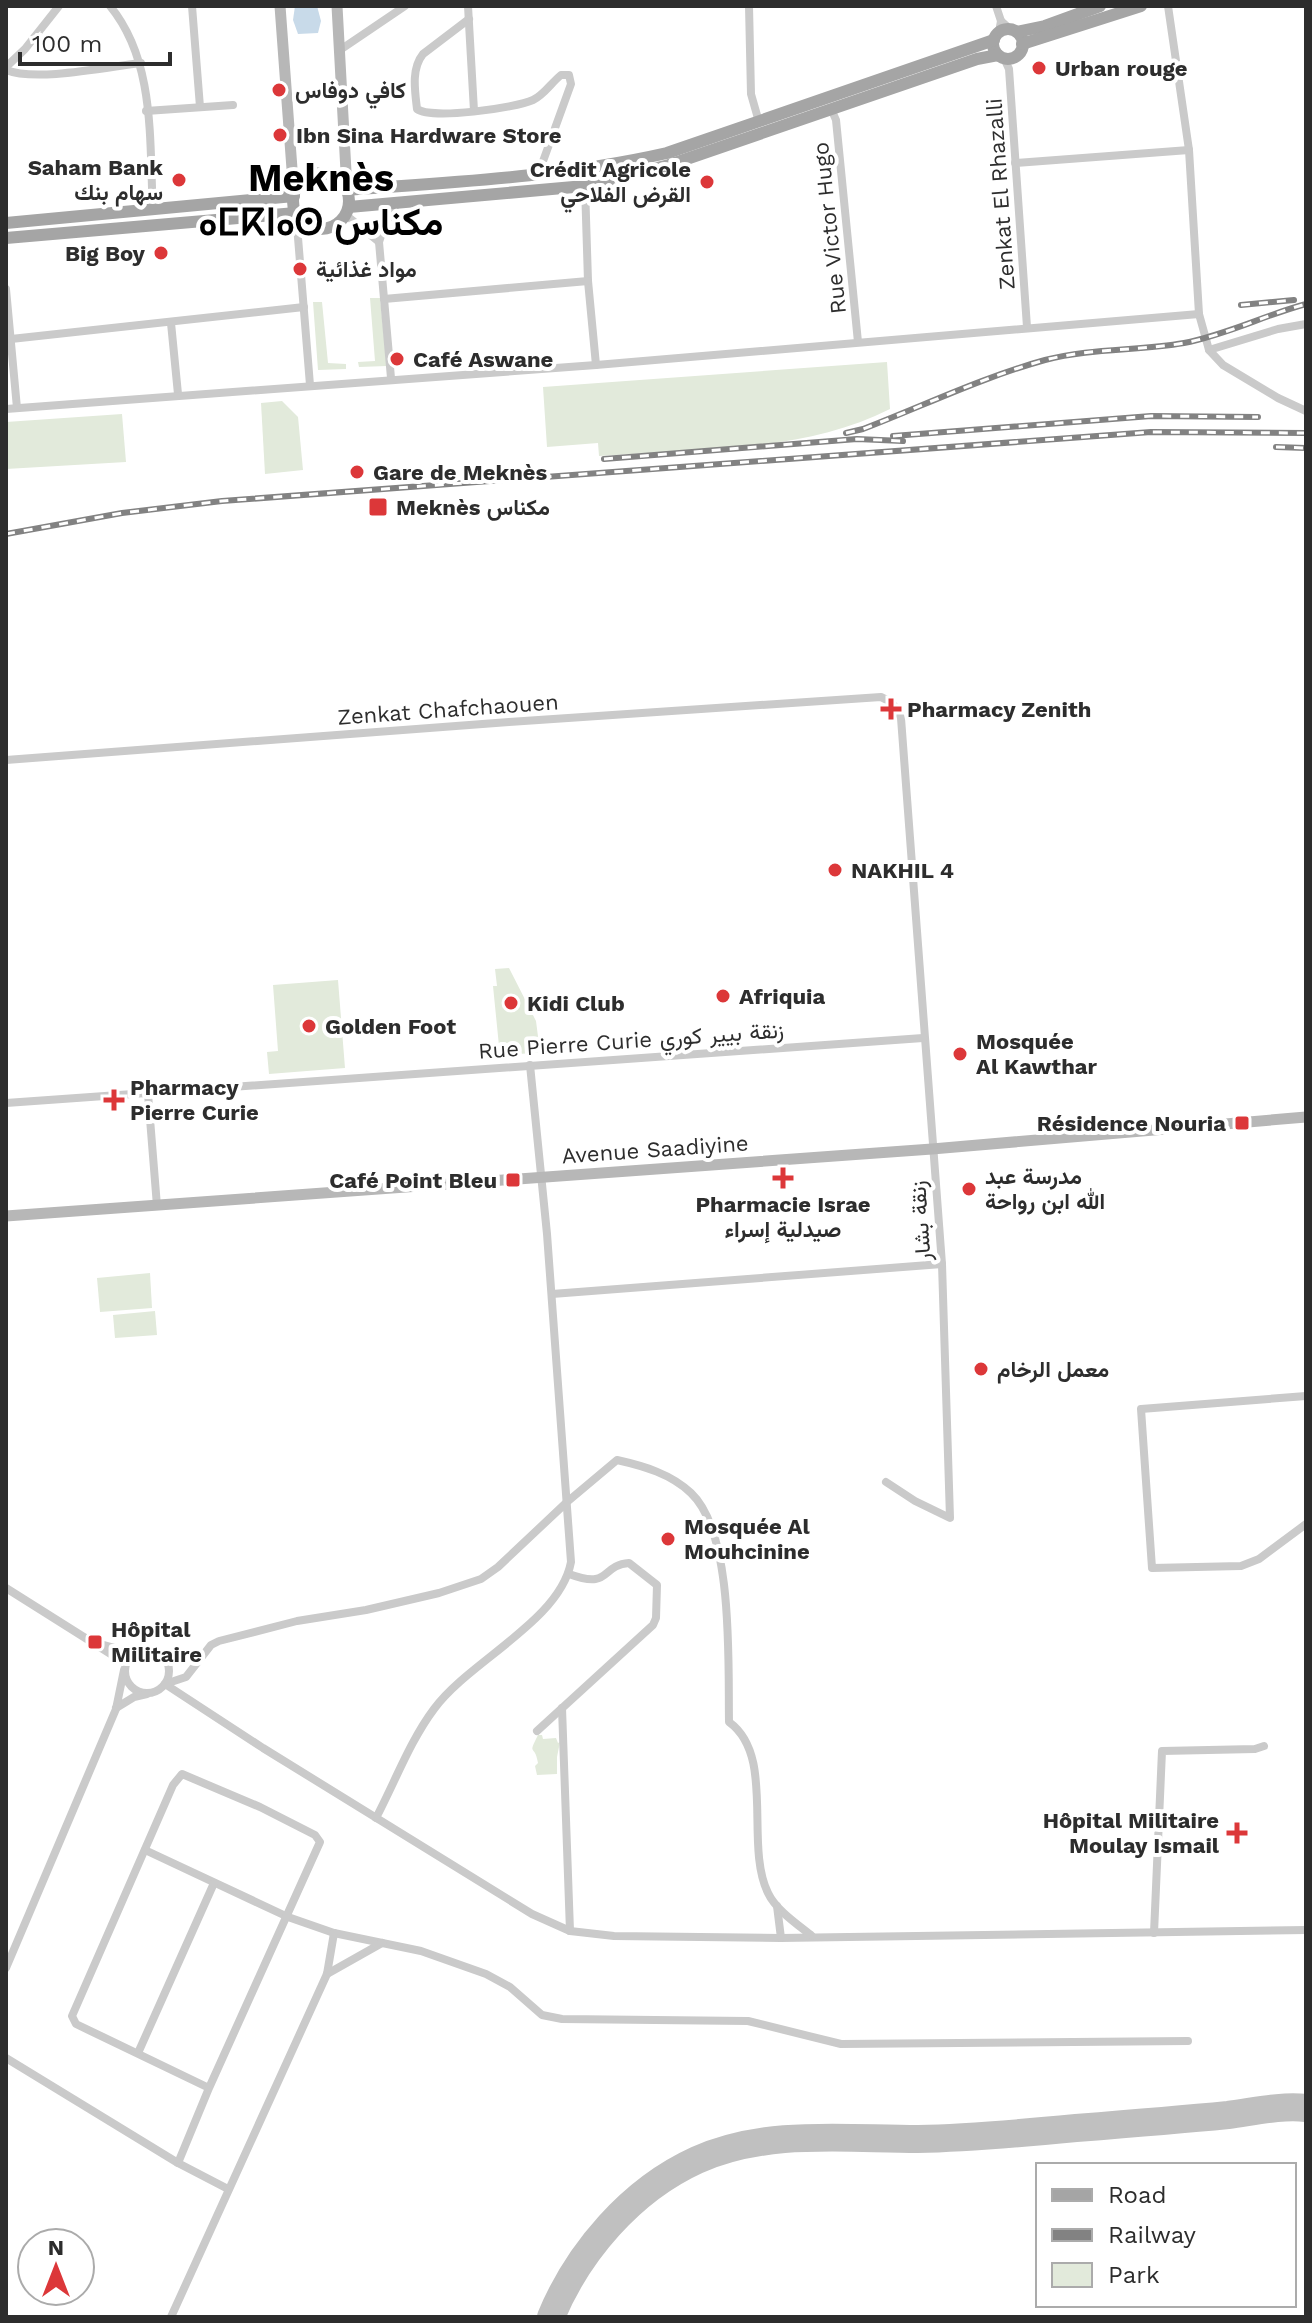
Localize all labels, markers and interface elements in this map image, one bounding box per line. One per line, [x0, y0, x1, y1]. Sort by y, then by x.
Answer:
scale bar [20, 16, 170, 66]
text: 100 m [32, 30, 102, 58]
place label: Urban rouge [1055, 56, 1188, 81]
marker: Urban rouge [1030, 59, 1048, 77]
place label: كافي دوفاس [295, 78, 406, 109]
marker: كافي دوفاس [270, 81, 288, 99]
street label: Zenkat El Rhazalli [981, 97, 1020, 291]
place label: Ibn Sina Hardware Store [296, 123, 562, 148]
marker: Ibn Sina Hardware Store [271, 126, 289, 144]
street label: Rue Victor Hugo [808, 141, 851, 315]
place label: Saham Bank سهام بنك [28, 155, 163, 207]
district label: Meknès ⴰⵎⴽⵏⴰⵙ مكناس [199, 156, 443, 245]
place label: Crédit Agricole القرض الفلاحي [530, 157, 691, 213]
marker: Saham Bank سهام بنك [170, 171, 188, 189]
marker: Crédit Agricole القرض الفلاحي [698, 173, 716, 191]
place label: Big Boy [65, 241, 146, 266]
marker: Big Boy [152, 244, 170, 262]
place label: مواد غذائية [316, 257, 417, 283]
marker: مواد غذائية [291, 260, 309, 278]
place label: Café Aswane [413, 347, 553, 372]
marker: Café Aswane [388, 350, 406, 368]
place label: Gare de Meknès [373, 460, 548, 485]
marker: Gare de Meknès [348, 463, 366, 481]
place label: Meknès مكناس [396, 495, 550, 521]
marker: Meknès مكناس [367, 496, 389, 518]
street label: Zenkat Chafchaouen [337, 689, 559, 730]
place label: Pharmacy Zenith [907, 697, 1091, 722]
marker: Pharmacy Zenith [882, 700, 900, 718]
place label: NAKHIL 4 [851, 858, 954, 883]
marker: NAKHIL 4 [826, 861, 844, 879]
place label: Afriquia [739, 984, 825, 1009]
marker: Afriquia [714, 987, 732, 1005]
place label: Kidi Club [527, 991, 625, 1016]
marker: Kidi Club [502, 994, 520, 1012]
place label: Golden Foot [325, 1014, 456, 1039]
marker: Golden Foot [300, 1017, 318, 1035]
street label: Rue Pierre Curie زنقة بيير كوري [477, 1017, 785, 1070]
place label: Mosquée Al Kawthar [976, 1029, 1098, 1079]
marker: Mosquée Al Kawthar [951, 1045, 969, 1063]
place label: Pharmacy Pierre Curie [130, 1075, 259, 1125]
marker: Pharmacy Pierre Curie [105, 1091, 123, 1109]
place label: Résidence Nouria [1037, 1111, 1226, 1136]
marker: Résidence Nouria [1233, 1114, 1251, 1132]
street label: Avenue Saadiyine [561, 1130, 749, 1168]
place label: مدرسة عبد الله ابن رواحة [985, 1164, 1105, 1215]
place label: Café Point Bleu [329, 1168, 497, 1193]
marker: Pharmacie Israe صيدلية إسراء [774, 1169, 792, 1187]
marker: Café Point Bleu [504, 1171, 522, 1189]
street label: زنقة بشار [905, 1180, 937, 1263]
marker: مدرسة عبد الله ابن رواحة [960, 1180, 978, 1198]
place label: Pharmacie Israe صيدلية إسراء [695, 1192, 871, 1244]
place label: معمل الرخام [997, 1357, 1109, 1384]
marker: معمل الرخام [972, 1360, 990, 1378]
place label: Mosquée Al Mouhcinine [684, 1514, 810, 1564]
marker: Mosquée Al Mouhcinine [659, 1530, 677, 1548]
place label: Hôpital Militaire [111, 1617, 202, 1667]
marker: Hôpital Militaire [86, 1633, 104, 1651]
place label: Hôpital Militaire Moulay Ismail [1043, 1808, 1220, 1858]
marker: Hôpital Militaire Moulay Ismail [1226, 1822, 1248, 1844]
legend [1036, 2163, 1296, 2307]
text: Road [1108, 2181, 1167, 2209]
text: Railway [1108, 2221, 1197, 2249]
north arrow [16, 2227, 96, 2307]
text: N [48, 2235, 64, 2260]
text: Park [1108, 2261, 1160, 2289]

